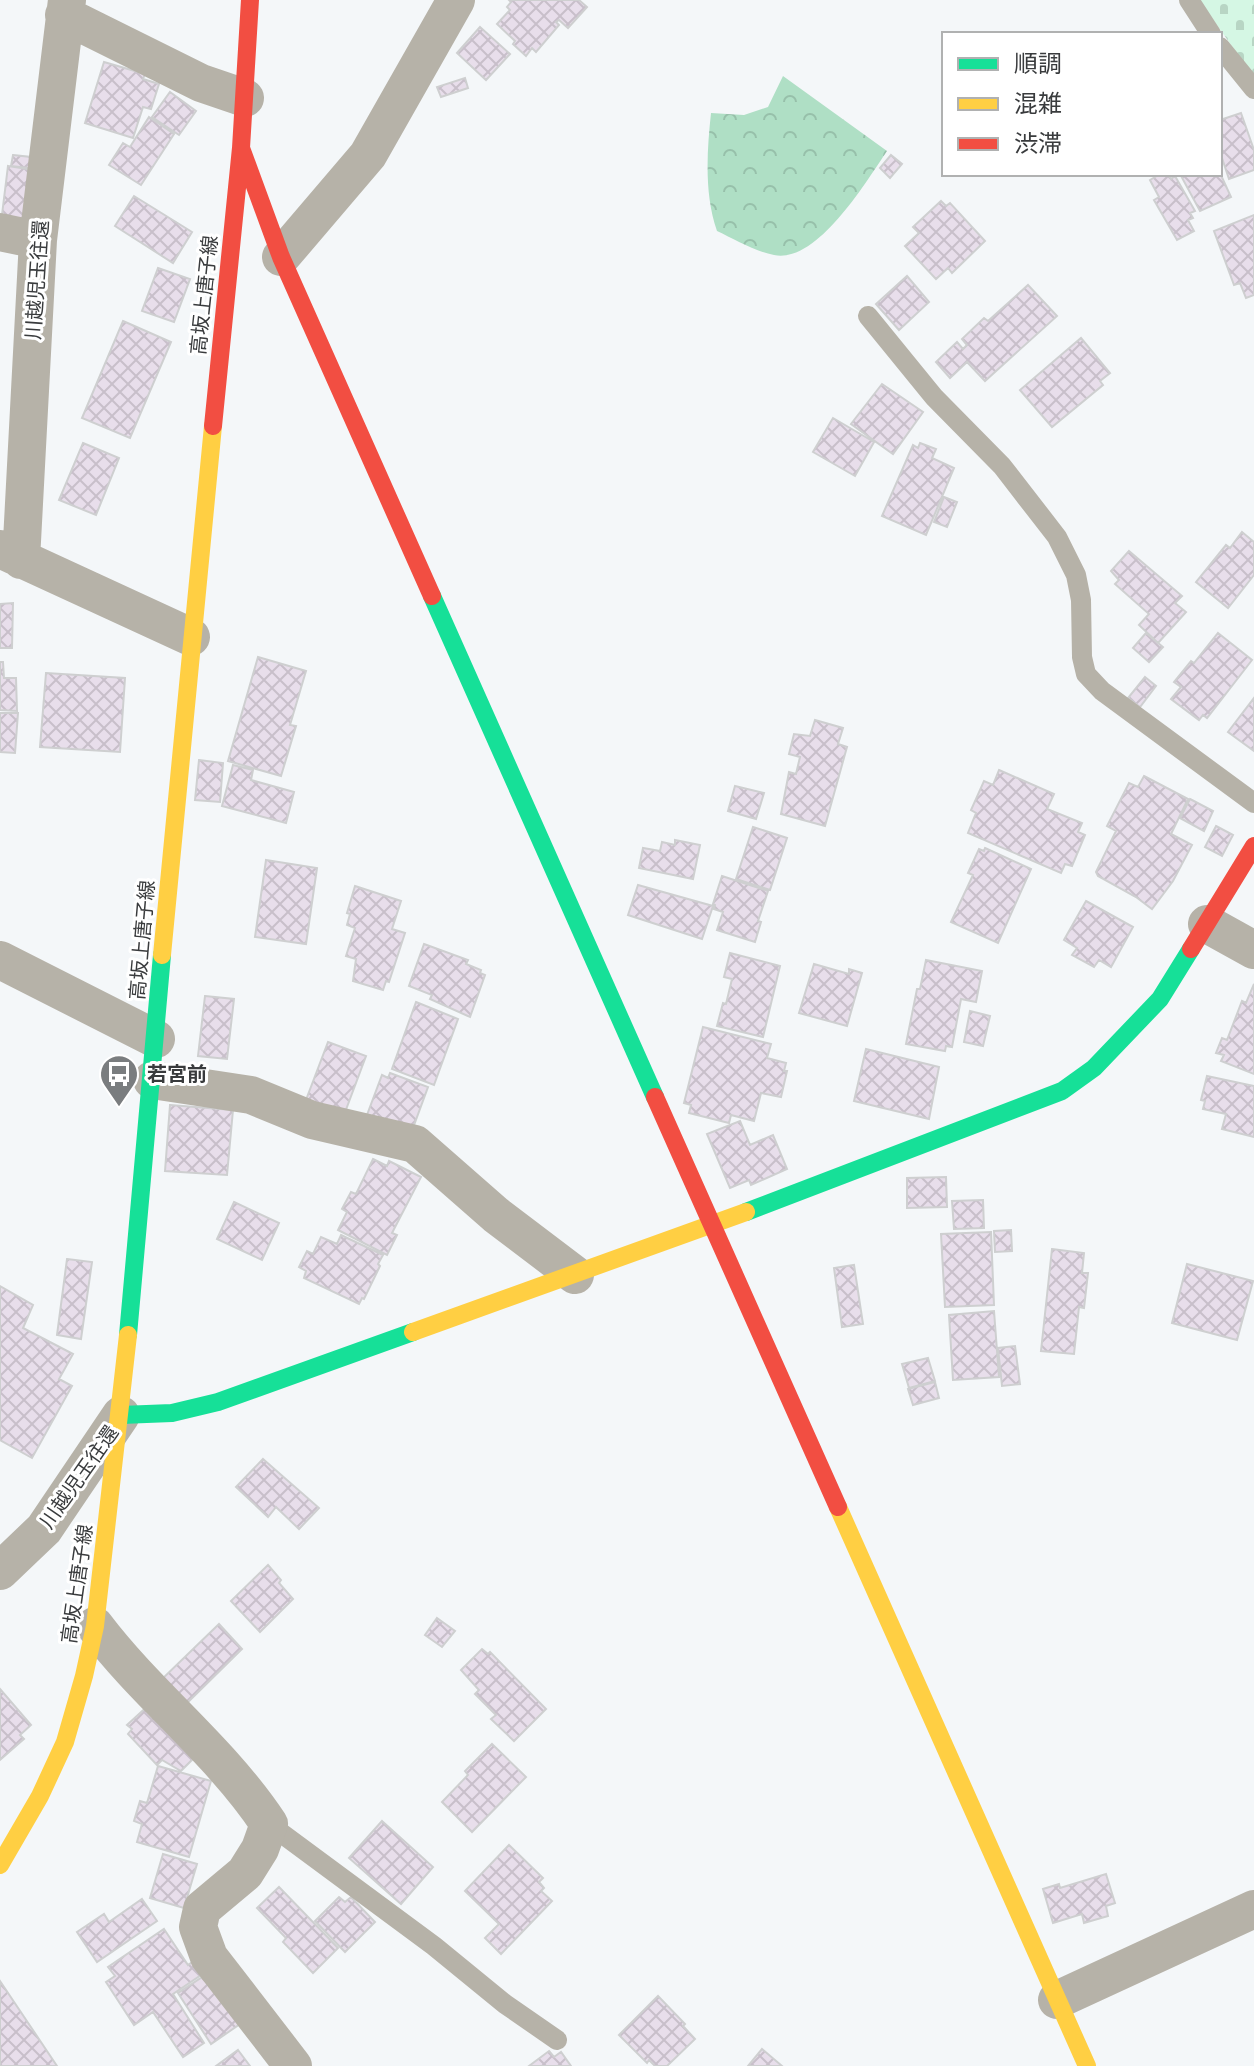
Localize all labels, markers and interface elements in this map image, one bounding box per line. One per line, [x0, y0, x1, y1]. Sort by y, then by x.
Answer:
legend [942, 32, 1222, 176]
text: 順調 [1014, 46, 1062, 79]
text: 混雑 [1014, 86, 1062, 119]
text: 渋滞 [1014, 126, 1062, 159]
street label: 川越児玉往還 [19, 219, 54, 341]
street label: 高坂上唐子線 [184, 234, 223, 356]
street label: 高坂上唐子線 [123, 879, 160, 1001]
bus stop icon: 若宮前 [98, 1053, 140, 1108]
place label: 若宮前 [147, 1060, 207, 1087]
street label: 川越児玉往還 [33, 1420, 124, 1534]
street label: 高坂上唐子線 [55, 1523, 98, 1645]

